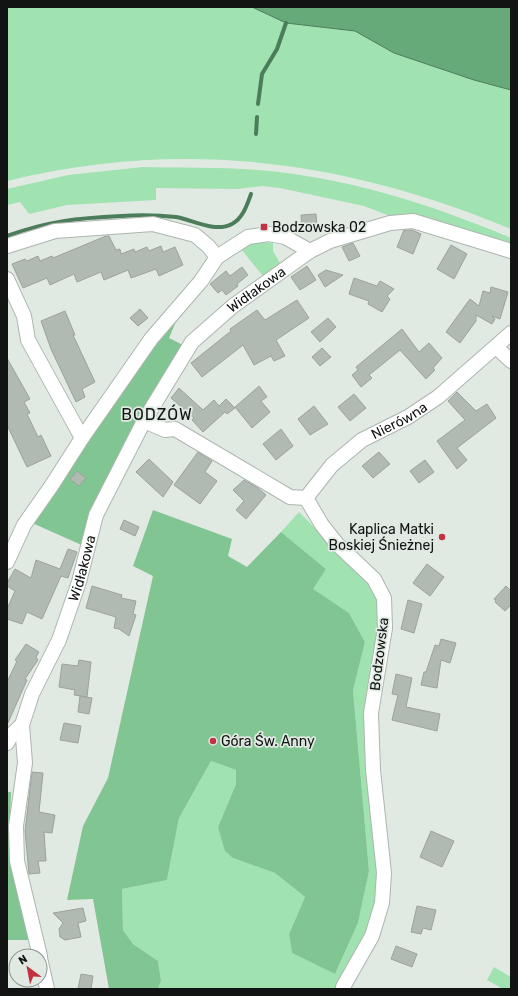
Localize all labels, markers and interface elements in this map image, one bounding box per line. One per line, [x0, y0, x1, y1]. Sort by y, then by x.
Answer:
place label: Bodzowska 02 [272, 219, 366, 236]
marker: Bodzowska 02 [259, 222, 269, 232]
street label: Widłakowa [224, 263, 289, 317]
street label: Nierówna [368, 399, 431, 443]
district label: BODZÓW [121, 404, 193, 424]
place label: Kaplica Matki Boskiej Śnieżnej [329, 521, 434, 554]
marker: Kaplica Matki Boskiej Śnieżnej [437, 532, 447, 542]
street label: Widłakowa [65, 533, 100, 604]
street label: Bodzowska [367, 616, 392, 692]
place label: Góra Św. Anny [221, 732, 315, 750]
marker: Góra Św. Anny [208, 736, 218, 746]
north arrow [8, 948, 48, 988]
text: N [16, 952, 30, 968]

